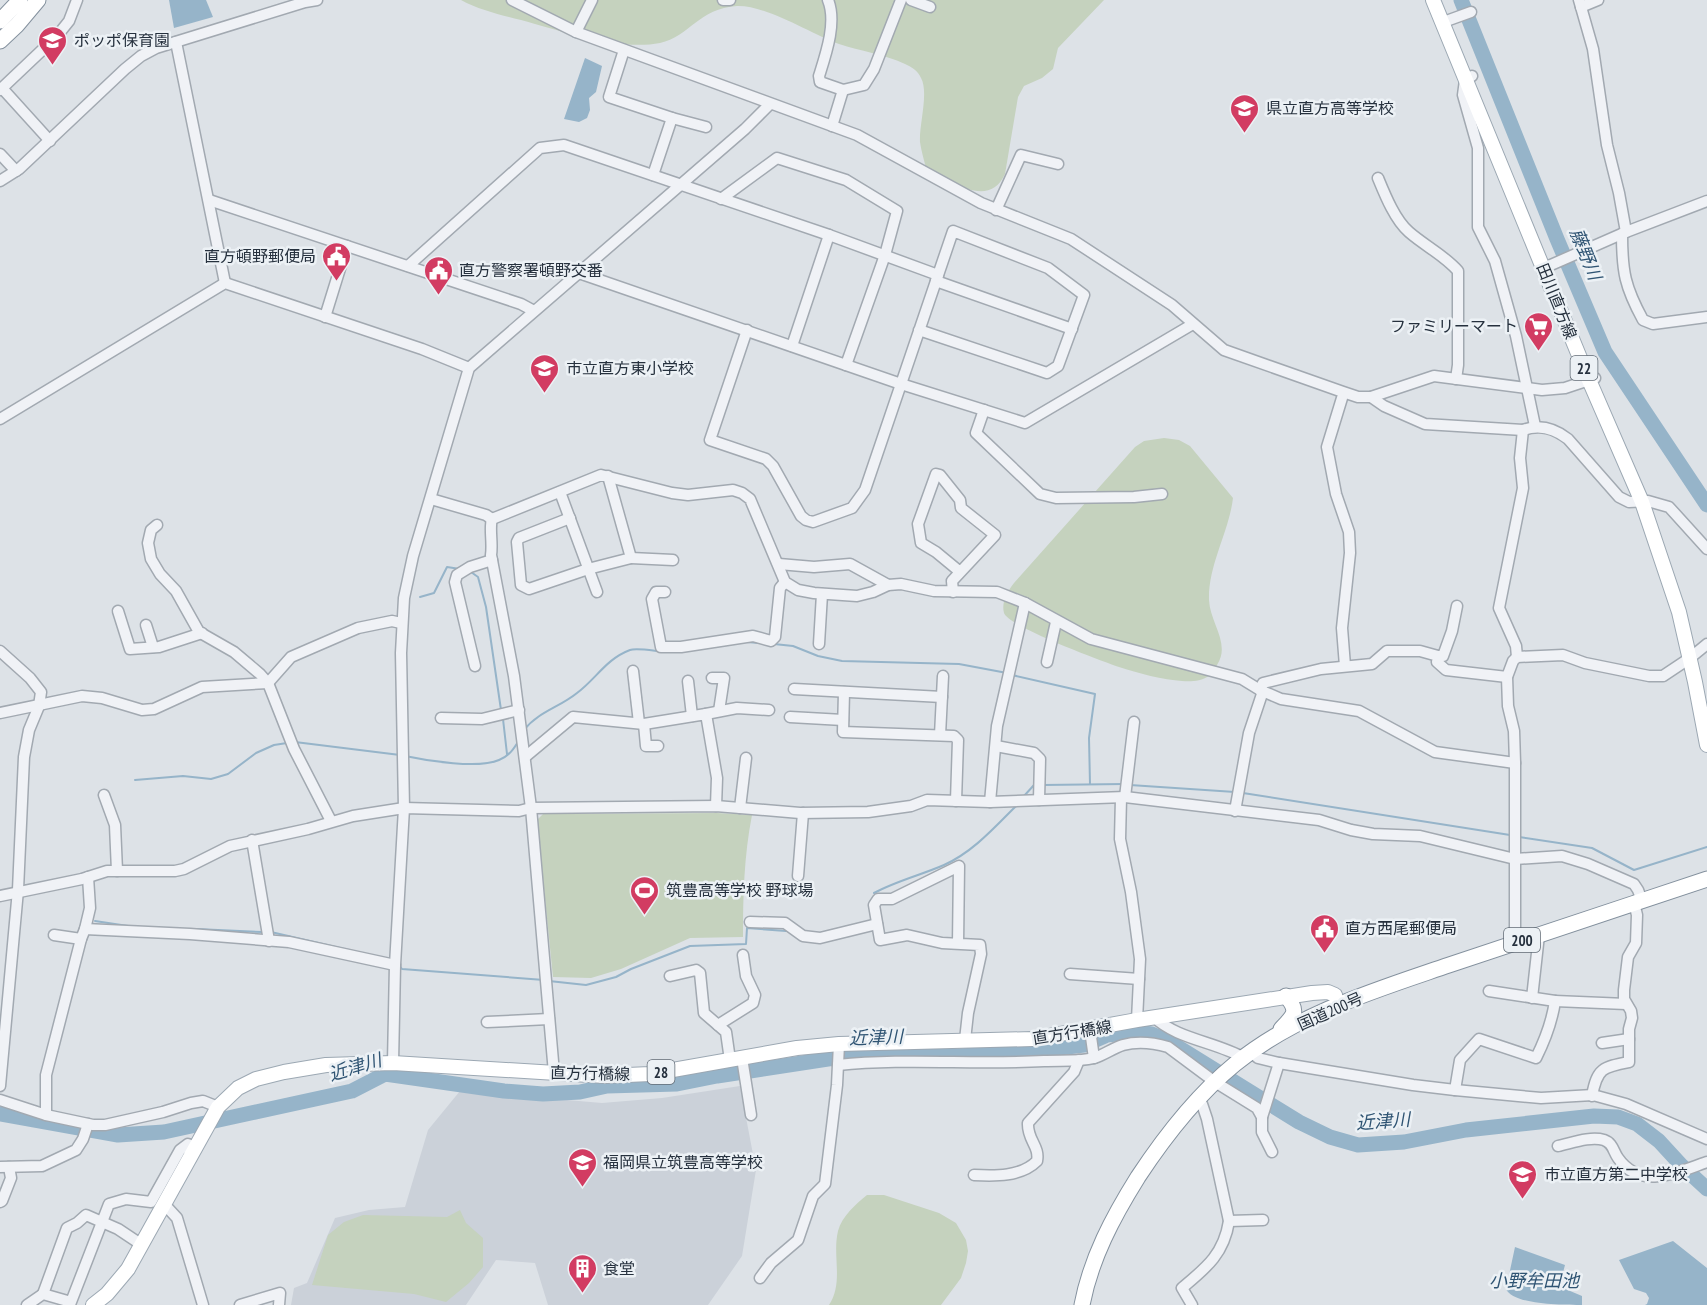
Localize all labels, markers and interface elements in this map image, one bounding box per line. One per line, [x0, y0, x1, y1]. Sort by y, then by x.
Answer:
school or university icon: ポッポ保育園 [37, 24, 69, 66]
place label: ポッポ保育園 [74, 30, 170, 50]
school or university icon: 県立直方高等学校 [1229, 92, 1261, 134]
place label: 県立直方高等学校 [1266, 98, 1394, 118]
water label: 藤野川 [1565, 225, 1608, 285]
public building icon: 直方頓野郵便局 [321, 240, 353, 282]
place label: 直方頓野郵便局 [204, 246, 316, 266]
public building icon: 直方警察署頓野交番 [422, 254, 454, 296]
place label: 直方警察署頓野交番 [459, 260, 603, 280]
street label: 田川直方線 [1533, 260, 1581, 342]
supermarket icon: ファミリーマート [1523, 310, 1555, 352]
place label: ファミリーマート [1390, 316, 1518, 336]
school or university icon: 市立直方東小学校 [529, 352, 561, 394]
road number: 22 [1570, 356, 1598, 380]
place label: 市立直方東小学校 [566, 358, 694, 378]
sports icon: 筑豊高等学校 野球場 [629, 874, 661, 916]
place label: 筑豊高等学校 野球場 [666, 880, 813, 900]
public building icon: 直方西尾郵便局 [1308, 912, 1340, 954]
place label: 直方西尾郵便局 [1345, 918, 1457, 938]
road number: 200 [1504, 928, 1540, 952]
street label: 国道200号 [1294, 988, 1366, 1034]
street label: 直方行橋線 [1031, 1016, 1113, 1048]
water label: 近津川 [849, 1024, 905, 1049]
water label: 近津川 [326, 1048, 386, 1086]
road number: 28 [648, 1060, 674, 1084]
street label: 直方行橋線 [550, 1062, 630, 1084]
water label: 近津川 [1355, 1108, 1413, 1134]
school or university icon: 福岡県立筑豊高等学校 [566, 1146, 598, 1188]
place label: 福岡県立筑豊高等学校 [603, 1152, 763, 1172]
school or university icon: 市立直方第二中学校 [1507, 1158, 1539, 1200]
place label: 市立直方第二中学校 [1544, 1164, 1688, 1184]
building icon: 食堂 [566, 1252, 598, 1294]
place label: 食堂 [603, 1258, 635, 1278]
water label: 小野牟田池 [1489, 1269, 1581, 1292]

